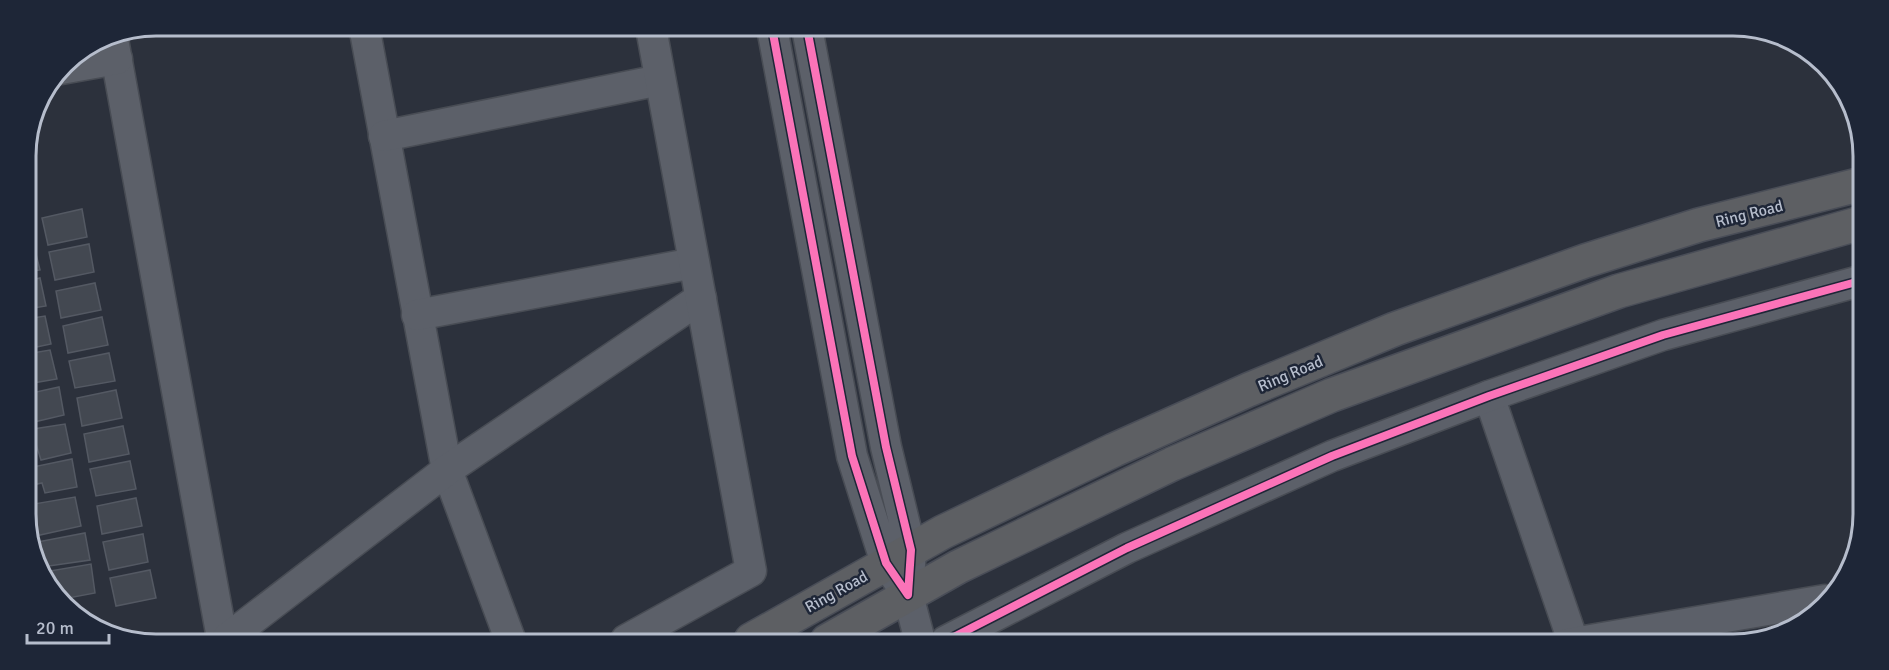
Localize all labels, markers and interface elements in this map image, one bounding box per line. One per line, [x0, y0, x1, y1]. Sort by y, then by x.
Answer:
street label: Ring Road [1713, 196, 1785, 232]
street label: Ring Road [1255, 351, 1326, 397]
street label: Ring Road [802, 566, 871, 617]
scale bar [27, 607, 110, 645]
text: 20 m [36, 617, 74, 639]

